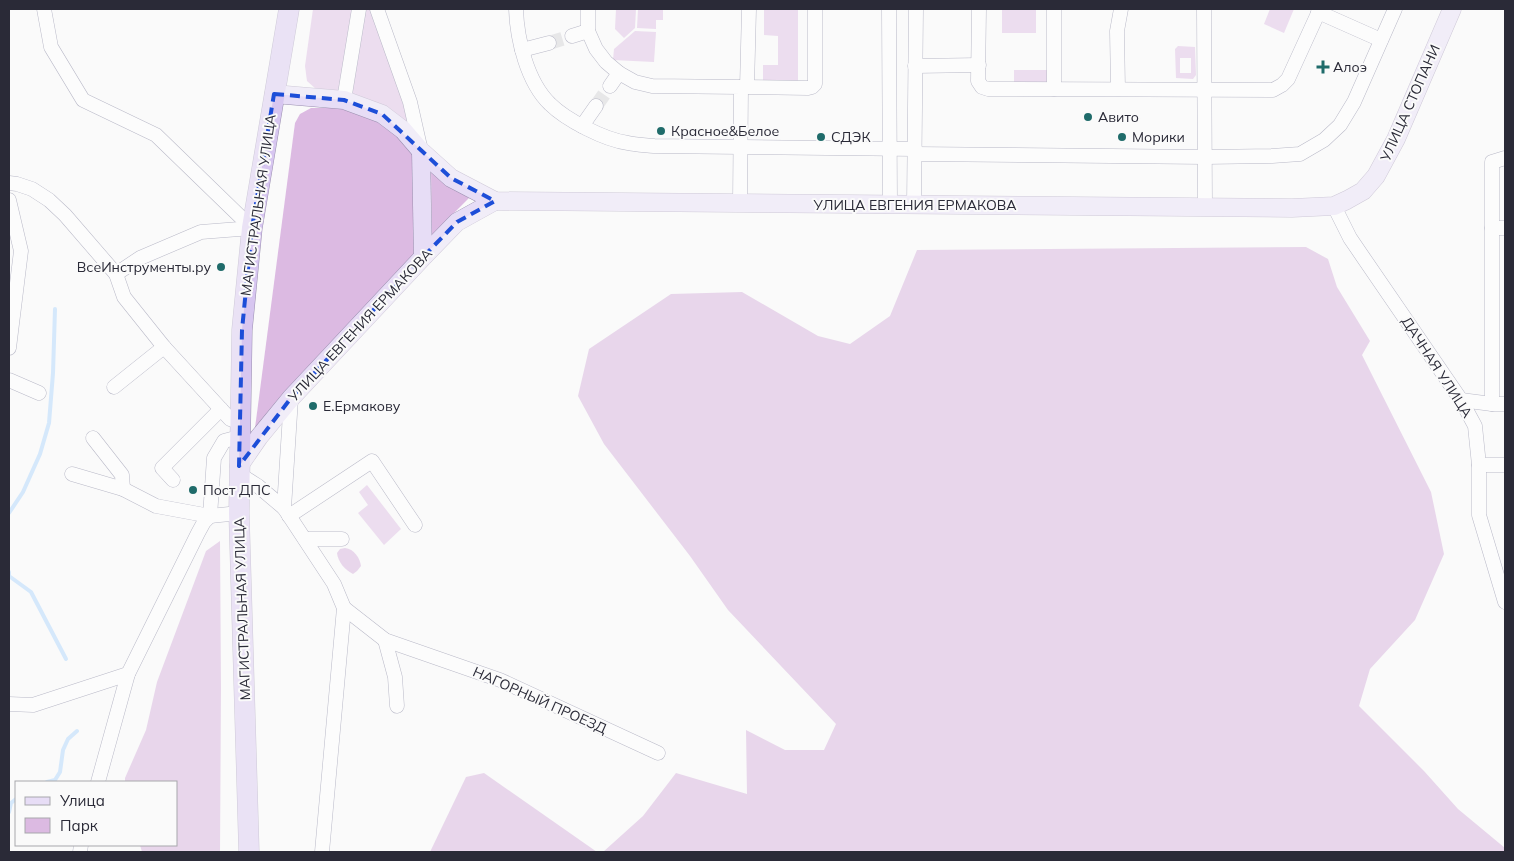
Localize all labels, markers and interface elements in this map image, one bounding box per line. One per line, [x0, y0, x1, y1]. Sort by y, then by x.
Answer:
street label: УЛИЦА СТОПАНИ [1376, 42, 1444, 165]
place label: Алоэ [1333, 58, 1367, 76]
marker: Алоэ [1317, 61, 1329, 73]
place label: Авито [1098, 108, 1139, 126]
marker: Авито [1082, 111, 1094, 123]
street label: МАГИСТРАЛЬНАЯ УЛИЦА [236, 112, 280, 297]
place label: Красное&Белое [671, 122, 780, 140]
marker: Красное&Белое [655, 125, 667, 137]
place label: СДЭК [831, 128, 871, 146]
place label: Морики [1132, 128, 1185, 146]
marker: СДЭК [815, 131, 827, 143]
marker: Морики [1116, 131, 1128, 143]
street label: УЛИЦА ЕВГЕНИЯ ЕРМАКОВА [812, 196, 1017, 214]
street label: УЛИЦА ЕВГЕНИЯ ЕРМАКОВА [283, 244, 436, 406]
place label: ВсеИнструменты.ру [77, 258, 211, 276]
marker: ВсеИнструменты.ру [215, 261, 227, 273]
street label: ДАЧНАЯ УЛИЦА [1398, 313, 1477, 422]
place label: Е.Ермакову [323, 397, 401, 415]
marker: Е.Ермакову [307, 400, 319, 412]
place label: Пост ДПС [203, 481, 270, 499]
marker: Пост ДПС [187, 484, 199, 496]
street label: МАГИСТРАЛЬНАЯ УЛИЦА [230, 516, 254, 701]
street label: НАГОРНЫЙ ПРОЕЗД [470, 662, 610, 738]
legend [15, 781, 178, 846]
text: Улица [59, 791, 105, 810]
text: Парк [60, 816, 99, 835]

